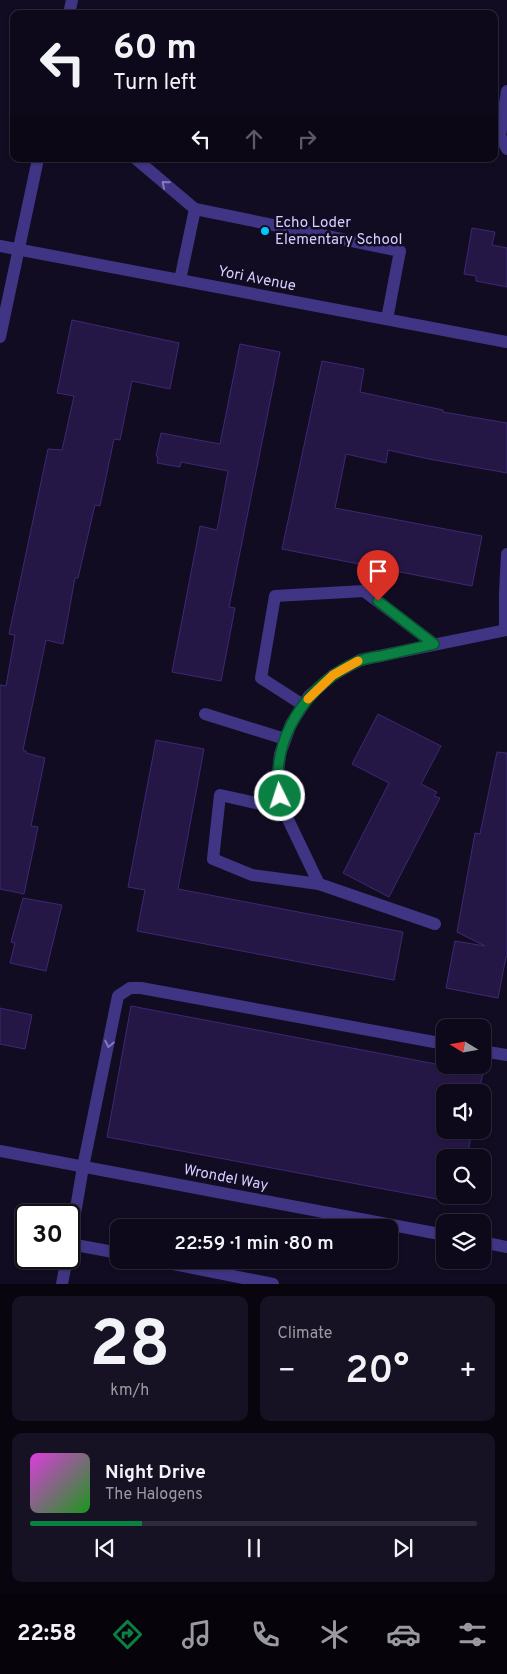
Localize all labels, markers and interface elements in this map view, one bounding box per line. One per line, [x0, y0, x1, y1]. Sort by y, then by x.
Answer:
text: 60 m [113, 27, 197, 71]
icon: left [30, 30, 95, 95]
text: Turn left [113, 70, 196, 97]
icon: left [187, 125, 215, 153]
icon: ahead [240, 125, 268, 153]
icon: right [293, 125, 321, 153]
one-way arrow [162, 180, 171, 189]
place label: Echo Loder Elementary School [275, 214, 402, 250]
marker: Echo Loder Elementary School [259, 225, 271, 237]
street label: Yori Avenue [216, 263, 297, 296]
pin [357, 550, 399, 601]
icon: arrive [364, 557, 392, 585]
position arrow [253, 769, 305, 821]
north arrow [436, 1019, 491, 1074]
map controls [436, 1019, 491, 1269]
one-way arrow [104, 1039, 114, 1048]
button: sound [436, 1084, 491, 1139]
button: search [436, 1149, 491, 1204]
street label: Wrondel Way [182, 1161, 270, 1196]
speed limit sign: 30 [15, 1204, 80, 1269]
button: layers [436, 1214, 491, 1269]
text: 22:59 · 1 min · 80 m [174, 1232, 334, 1256]
text: 28 [89, 1307, 170, 1389]
text: Climate [278, 1324, 332, 1344]
text: 20° [345, 1348, 409, 1397]
text: − [278, 1354, 296, 1390]
text: + [459, 1354, 477, 1390]
text: km/h [110, 1381, 149, 1401]
text: Night Drive [105, 1461, 206, 1485]
text: The Halogens [105, 1485, 203, 1505]
icon: previous [91, 1534, 119, 1562]
icon: pause [240, 1534, 268, 1562]
icon: next [389, 1534, 417, 1562]
icon: directions [110, 1617, 145, 1652]
icon: music [179, 1617, 214, 1652]
icon: phone [248, 1617, 283, 1652]
icon: climate [317, 1617, 352, 1652]
icon: car [386, 1617, 421, 1652]
icon: filters [455, 1617, 490, 1652]
text: 22:58 [17, 1621, 77, 1648]

